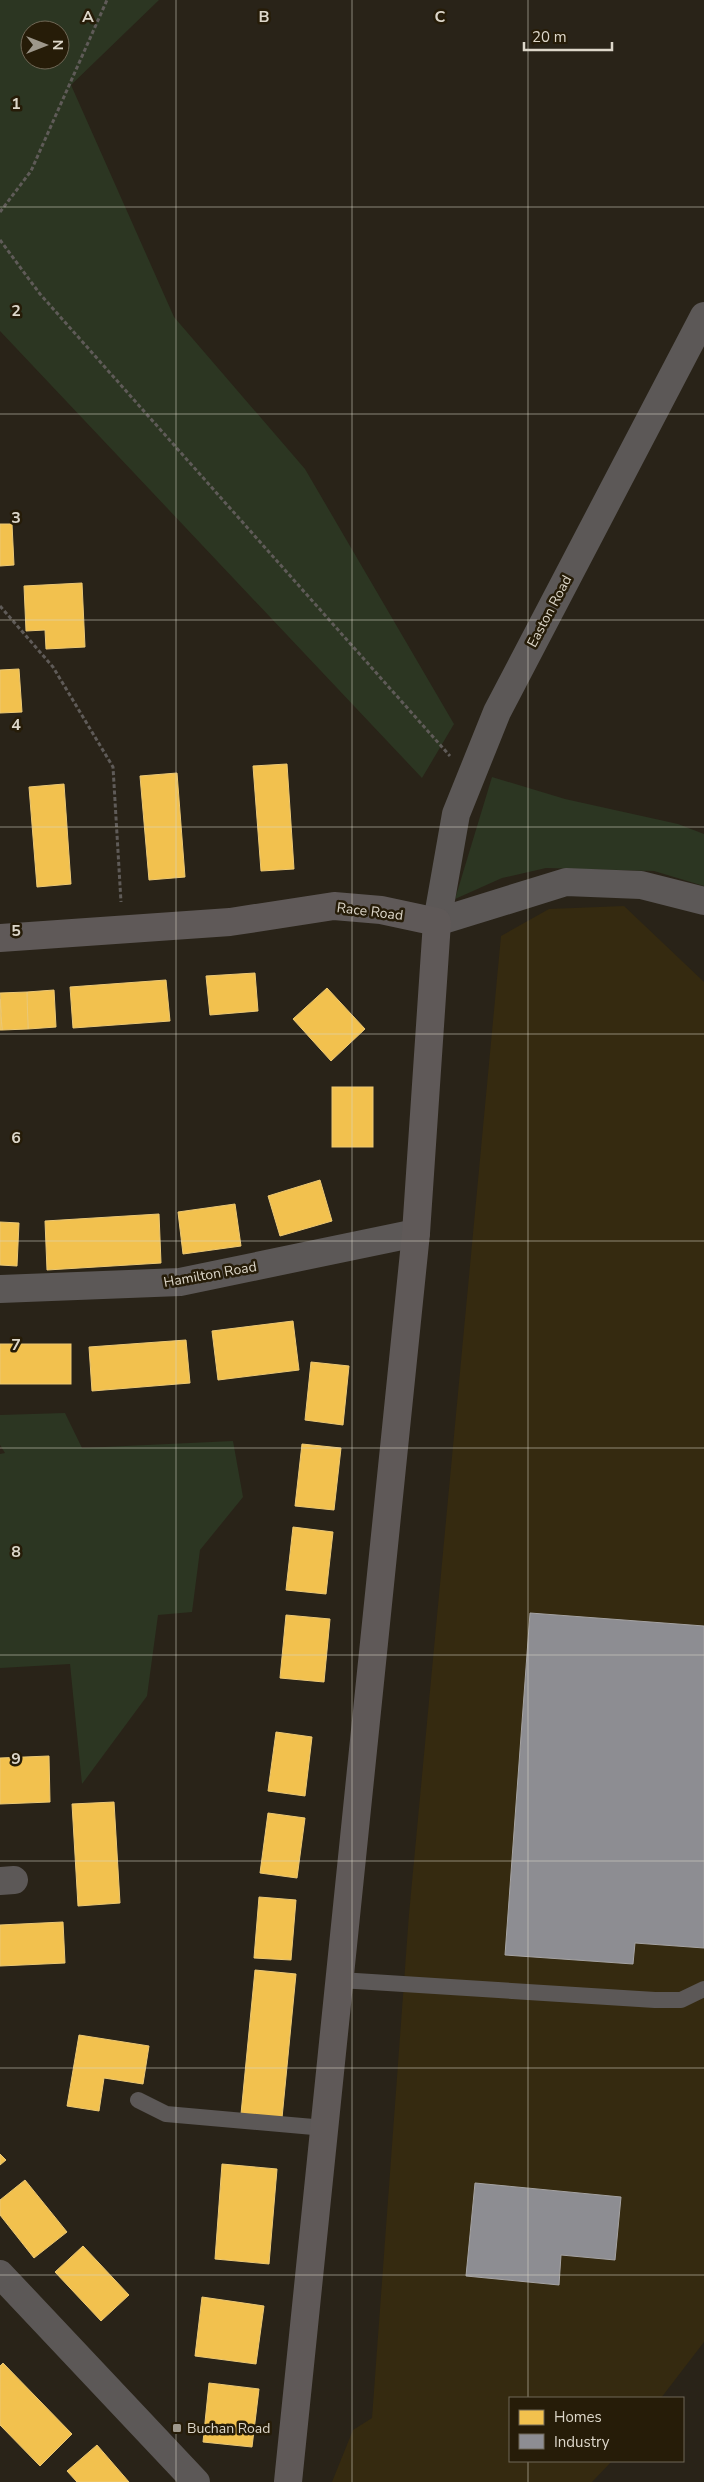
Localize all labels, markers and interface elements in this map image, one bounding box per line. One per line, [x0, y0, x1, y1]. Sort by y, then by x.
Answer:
text: A [82, 6, 94, 28]
text: B [258, 6, 270, 28]
text: C [435, 6, 446, 28]
north arrow [20, 20, 70, 70]
scale bar [524, 20, 612, 52]
text: 20 m [532, 27, 567, 47]
text: N [48, 40, 67, 50]
text: 1 [11, 93, 21, 115]
text: 2 [11, 300, 21, 322]
text: 3 [11, 507, 21, 529]
street label: Easton Road [523, 572, 576, 651]
text: 4 [11, 714, 21, 736]
street label: Race Road [336, 898, 404, 925]
text: 5 [11, 920, 21, 942]
text: 6 [11, 1127, 21, 1149]
street label: Hamilton Road [162, 1257, 258, 1292]
text: 7 [11, 1334, 21, 1356]
text: 8 [11, 1541, 21, 1563]
text: 9 [11, 1748, 21, 1770]
legend [509, 2397, 684, 2462]
text: Homes [554, 2407, 602, 2427]
place label: Buchan Road [187, 2419, 270, 2438]
marker: Buchan Road [171, 2422, 183, 2434]
text: Industry [554, 2432, 610, 2452]

